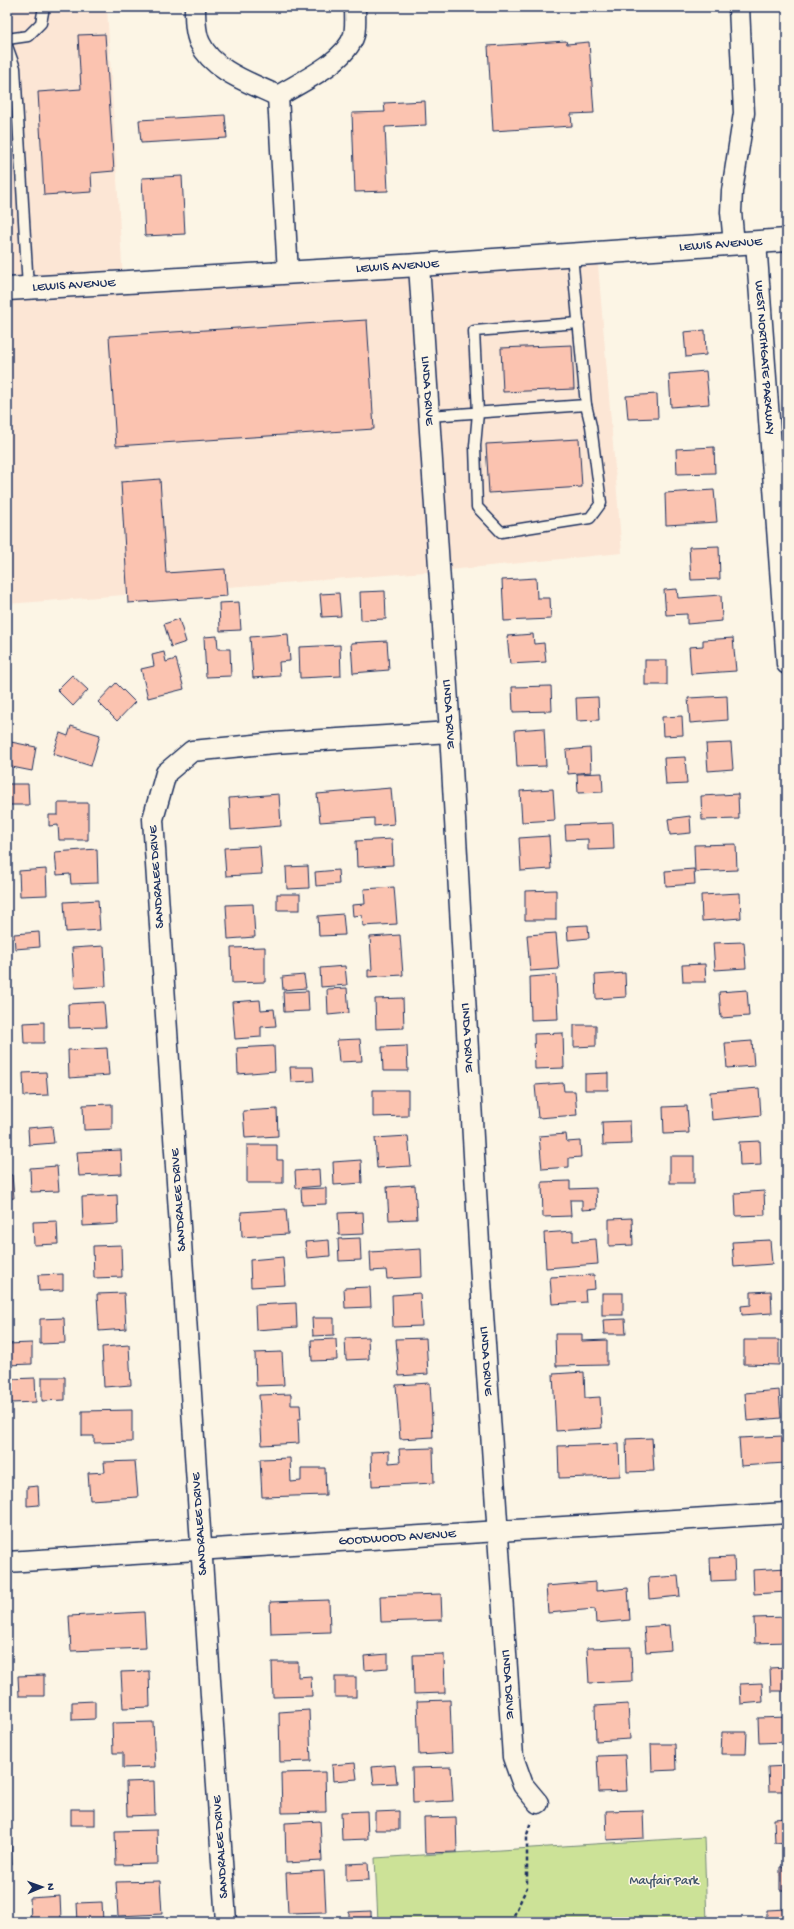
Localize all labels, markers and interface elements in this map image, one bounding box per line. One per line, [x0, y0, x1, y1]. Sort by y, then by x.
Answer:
street label: LEWIS AVENUE [679, 234, 764, 255]
street label: LEWIS AVENUE [355, 256, 440, 276]
street label: LEWIS AVENUE [32, 275, 117, 295]
street label: WEST NORTHGATE PARKWAY [751, 280, 778, 435]
street label: LINDA DRIVE [418, 356, 437, 427]
street label: LINDA DRIVE [439, 679, 458, 750]
street label: SANDRALEE DRIVE [146, 824, 168, 929]
street label: LINDA DRIVE [458, 1002, 477, 1073]
street label: SANDRALEE DRIVE [168, 1147, 190, 1252]
street label: LINDA DRIVE [476, 1326, 496, 1397]
street label: SANDRALEE DRIVE [189, 1471, 211, 1576]
street label: GOODWOOD AVENUE [338, 1526, 457, 1549]
street label: LINDA DRIVE [498, 1649, 518, 1720]
street label: SANDRALEE DRIVE [210, 1794, 232, 1899]
north arrow [22, 1867, 62, 1907]
park label: Mayfair Park [629, 1874, 700, 1889]
text: N [44, 1883, 56, 1891]

